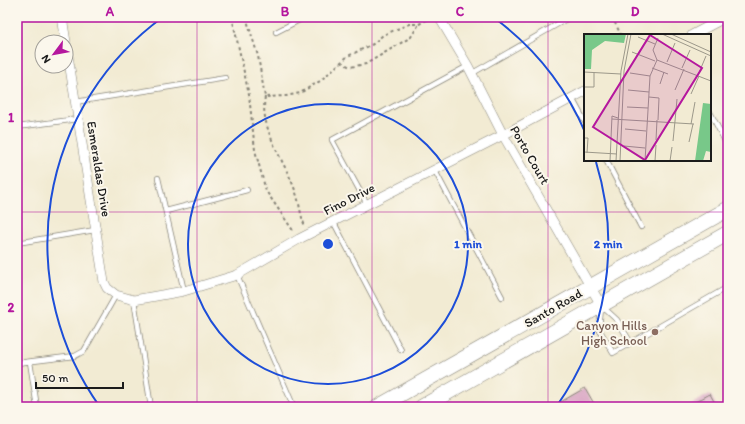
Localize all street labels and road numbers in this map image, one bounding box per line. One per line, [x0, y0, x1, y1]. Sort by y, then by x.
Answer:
street label: Esmeraldas Drive [84, 120, 114, 218]
street label: Porto Court [507, 123, 553, 187]
street label: Fino Drive [321, 180, 377, 218]
street label: Santo Road [521, 285, 585, 331]

